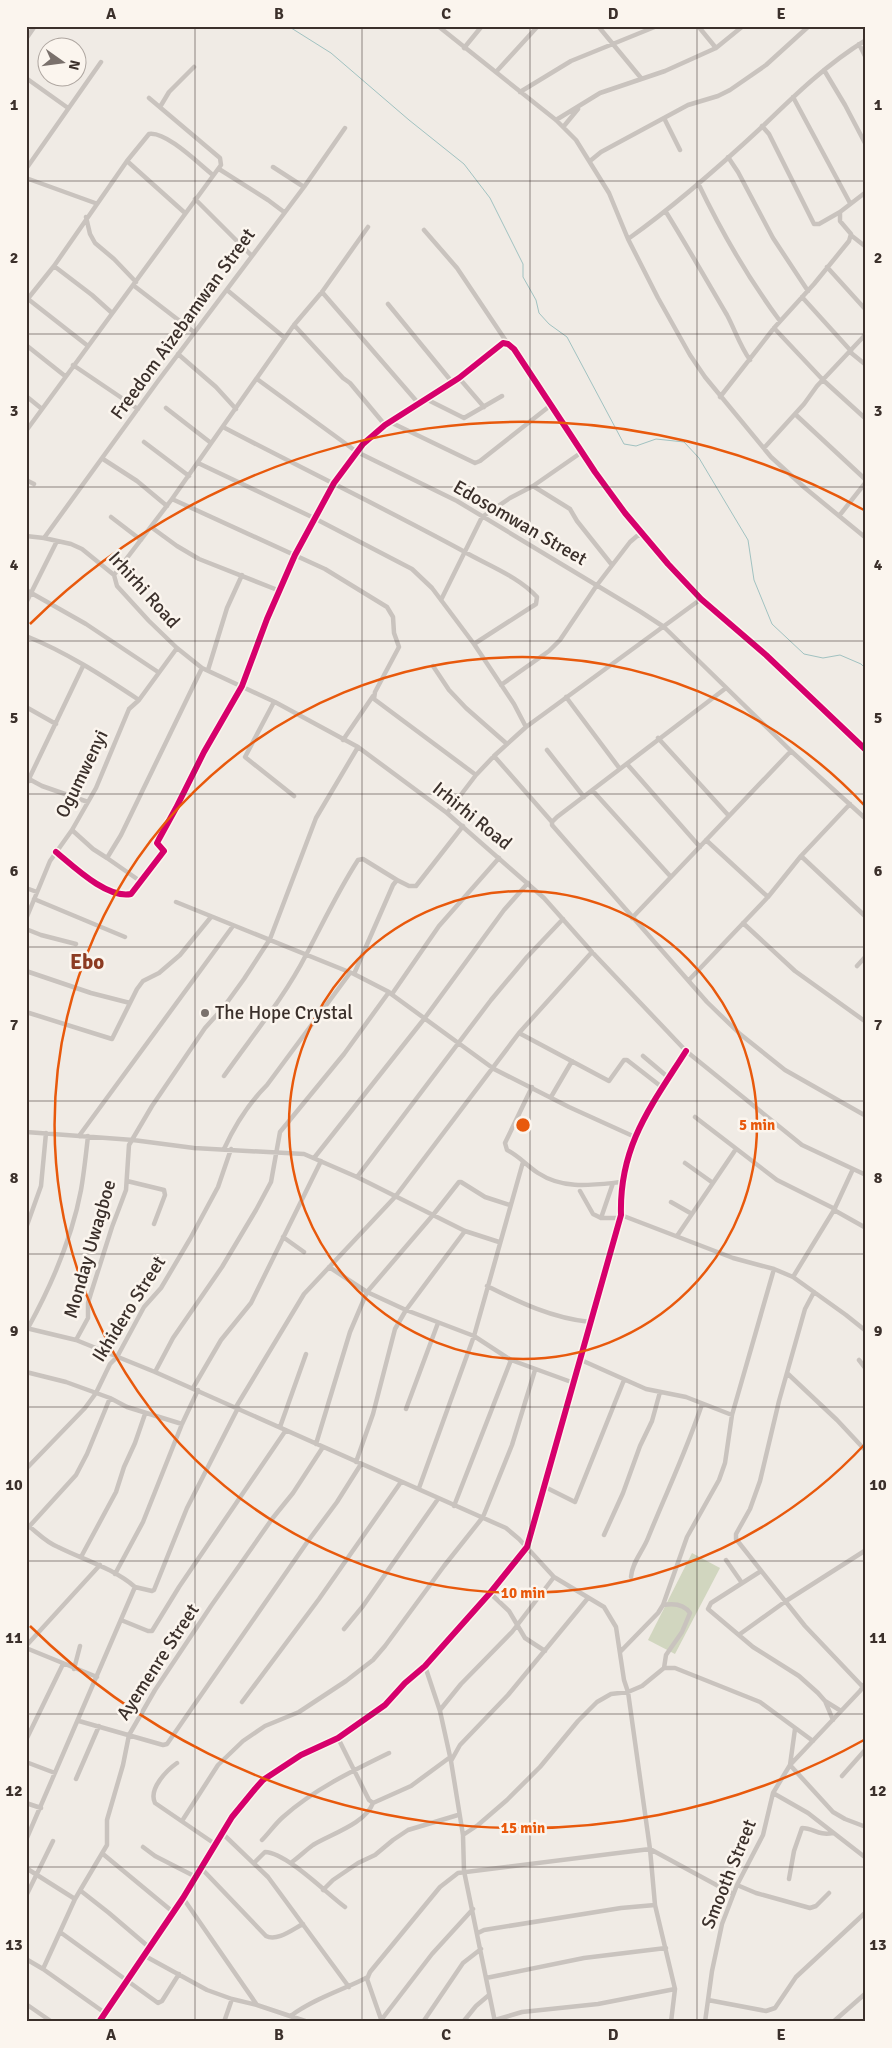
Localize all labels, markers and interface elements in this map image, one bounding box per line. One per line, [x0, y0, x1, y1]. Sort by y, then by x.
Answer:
text: A [106, 4, 117, 24]
text: B [274, 4, 284, 24]
text: C [441, 4, 451, 24]
text: D [608, 4, 619, 24]
text: E [776, 4, 786, 24]
north arrow [38, 38, 88, 88]
text: N [65, 58, 84, 72]
text: 1 [10, 95, 19, 115]
text: 1 [874, 95, 883, 115]
street label: Freedom Aizebamwan Street [106, 223, 261, 424]
text: 2 [10, 248, 18, 268]
text: 2 [874, 248, 882, 268]
text: 3 [10, 401, 18, 421]
text: 3 [874, 401, 882, 421]
street label: Edosomwan Street [449, 475, 592, 571]
street label: Irhirhi Road [103, 547, 185, 633]
text: 4 [10, 555, 19, 575]
text: 4 [874, 555, 883, 575]
text: 5 [10, 708, 18, 728]
text: 5 [874, 708, 882, 728]
street label: Ogumwenyi [50, 726, 114, 822]
street label: Irhirhi Road [427, 777, 517, 855]
text: 6 [10, 861, 19, 881]
text: 6 [874, 861, 883, 881]
district label: Ebo [70, 949, 104, 975]
place label: The Hope Crystal [215, 1001, 353, 1025]
marker: The Hope Crystal [199, 1007, 211, 1019]
text: 7 [10, 1015, 19, 1035]
text: 7 [874, 1015, 883, 1035]
centre of rings [514, 1116, 532, 1134]
text: 5 min [739, 1116, 775, 1134]
text: 8 [10, 1168, 19, 1188]
text: 8 [874, 1168, 883, 1188]
street label: Monday Uwagboe [59, 1177, 121, 1321]
street label: Ikhidero Street [87, 1251, 171, 1366]
text: 9 [10, 1321, 19, 1341]
text: 9 [874, 1321, 883, 1341]
text: 10 [5, 1475, 23, 1495]
text: 10 [869, 1475, 887, 1495]
text: 10 min [501, 1584, 545, 1602]
street label: Ayemenre Street [111, 1599, 205, 1725]
text: 11 [5, 1628, 23, 1648]
text: 11 [869, 1628, 887, 1648]
text: 12 [5, 1781, 23, 1801]
text: 12 [869, 1781, 887, 1801]
street label: Smooth Street [696, 1815, 762, 1932]
text: 15 min [501, 1819, 545, 1837]
text: 13 [5, 1935, 23, 1955]
text: 13 [869, 1935, 887, 1955]
text: A [106, 2025, 117, 2045]
text: B [274, 2025, 284, 2045]
text: C [441, 2025, 451, 2045]
text: D [608, 2025, 619, 2045]
text: E [776, 2025, 786, 2045]

